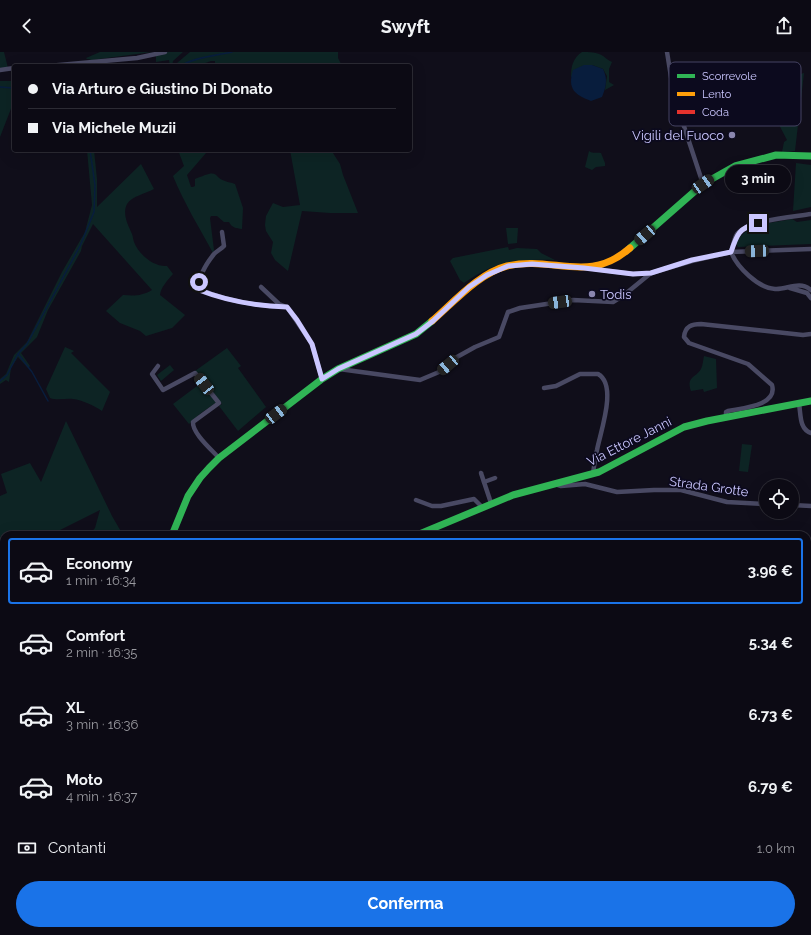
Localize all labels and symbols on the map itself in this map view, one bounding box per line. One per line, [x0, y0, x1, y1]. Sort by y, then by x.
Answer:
legend [669, 62, 801, 126]
text: Scorrevole [702, 70, 757, 83]
text: Lento [702, 88, 732, 101]
text: Coda [702, 106, 729, 119]
place label: Vigili del Fuoco [632, 128, 724, 143]
marker: Vigili del Fuoco [727, 130, 737, 140]
callout: 3 min [725, 165, 791, 193]
car [690, 172, 716, 196]
route end [749, 214, 767, 232]
car [632, 223, 658, 247]
car [745, 245, 769, 257]
route start [190, 273, 208, 291]
place label: Todis [600, 287, 631, 302]
marker: Todis [587, 289, 597, 299]
car [547, 294, 573, 310]
car [435, 353, 461, 377]
car [192, 371, 216, 397]
car [263, 402, 289, 426]
street label: Via Ettore Janni [585, 414, 674, 469]
street label: Strada Grotte [668, 474, 750, 500]

